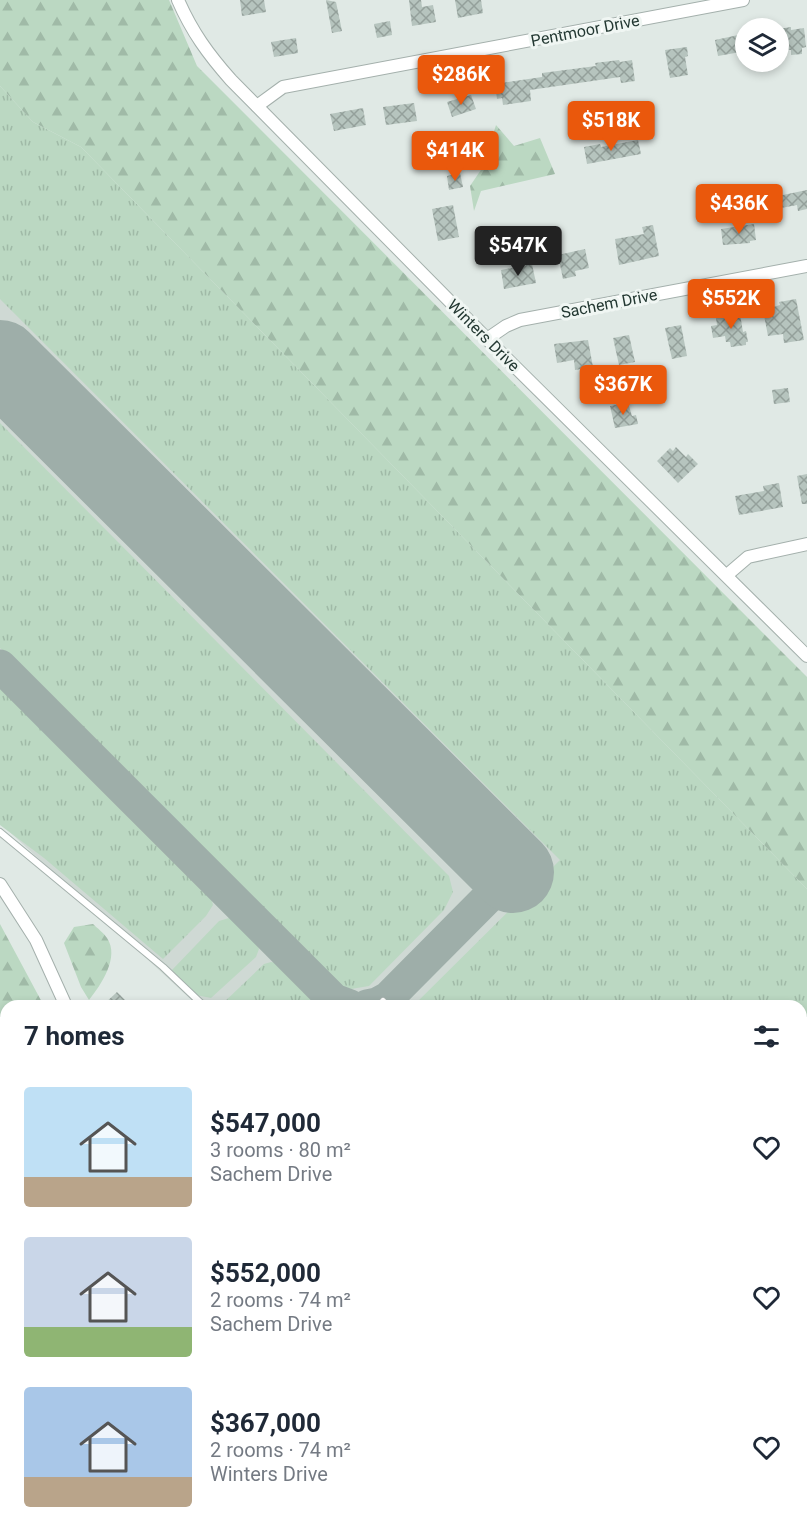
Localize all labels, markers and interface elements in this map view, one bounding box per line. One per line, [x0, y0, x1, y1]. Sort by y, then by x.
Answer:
street label: Pentmoor Drive [529, 11, 641, 50]
map controls [735, 18, 789, 72]
button: layers [735, 18, 789, 72]
pin: $286K [419, 55, 503, 106]
text: $286K [432, 62, 490, 86]
pin: $518K [569, 101, 653, 152]
text: $518K [582, 108, 640, 132]
pin: $414K [413, 131, 497, 182]
text: $414K [426, 138, 484, 162]
pin: $436K [697, 184, 781, 235]
text: $436K [710, 191, 768, 215]
pin: $547K [476, 226, 560, 277]
text: $547K [489, 233, 547, 257]
pin: $552K [689, 279, 773, 330]
street label: Sachem Drive [559, 285, 659, 322]
text: $552K [702, 286, 760, 310]
street label: Winters Drive [444, 295, 524, 375]
pin: $367K [581, 365, 665, 416]
text: $367K [594, 372, 652, 396]
icon: filters [750, 1020, 783, 1053]
text: 7 homes [24, 1021, 125, 1051]
text: $547,000 [210, 1108, 321, 1138]
icon: home [72, 1111, 144, 1183]
icon: heart [750, 1131, 783, 1164]
text: 3 rooms · 80 m² [210, 1138, 351, 1162]
text: Sachem Drive [210, 1162, 332, 1186]
text: $552,000 [210, 1258, 321, 1288]
icon: home [72, 1261, 144, 1333]
icon: heart [750, 1281, 783, 1314]
text: 2 rooms · 74 m² [210, 1288, 351, 1312]
text: Sachem Drive [210, 1312, 332, 1336]
text: $367,000 [210, 1408, 321, 1438]
icon: home [72, 1411, 144, 1483]
icon: heart [750, 1431, 783, 1464]
text: 2 rooms · 74 m² [210, 1438, 351, 1462]
text: Winters Drive [210, 1462, 328, 1486]

